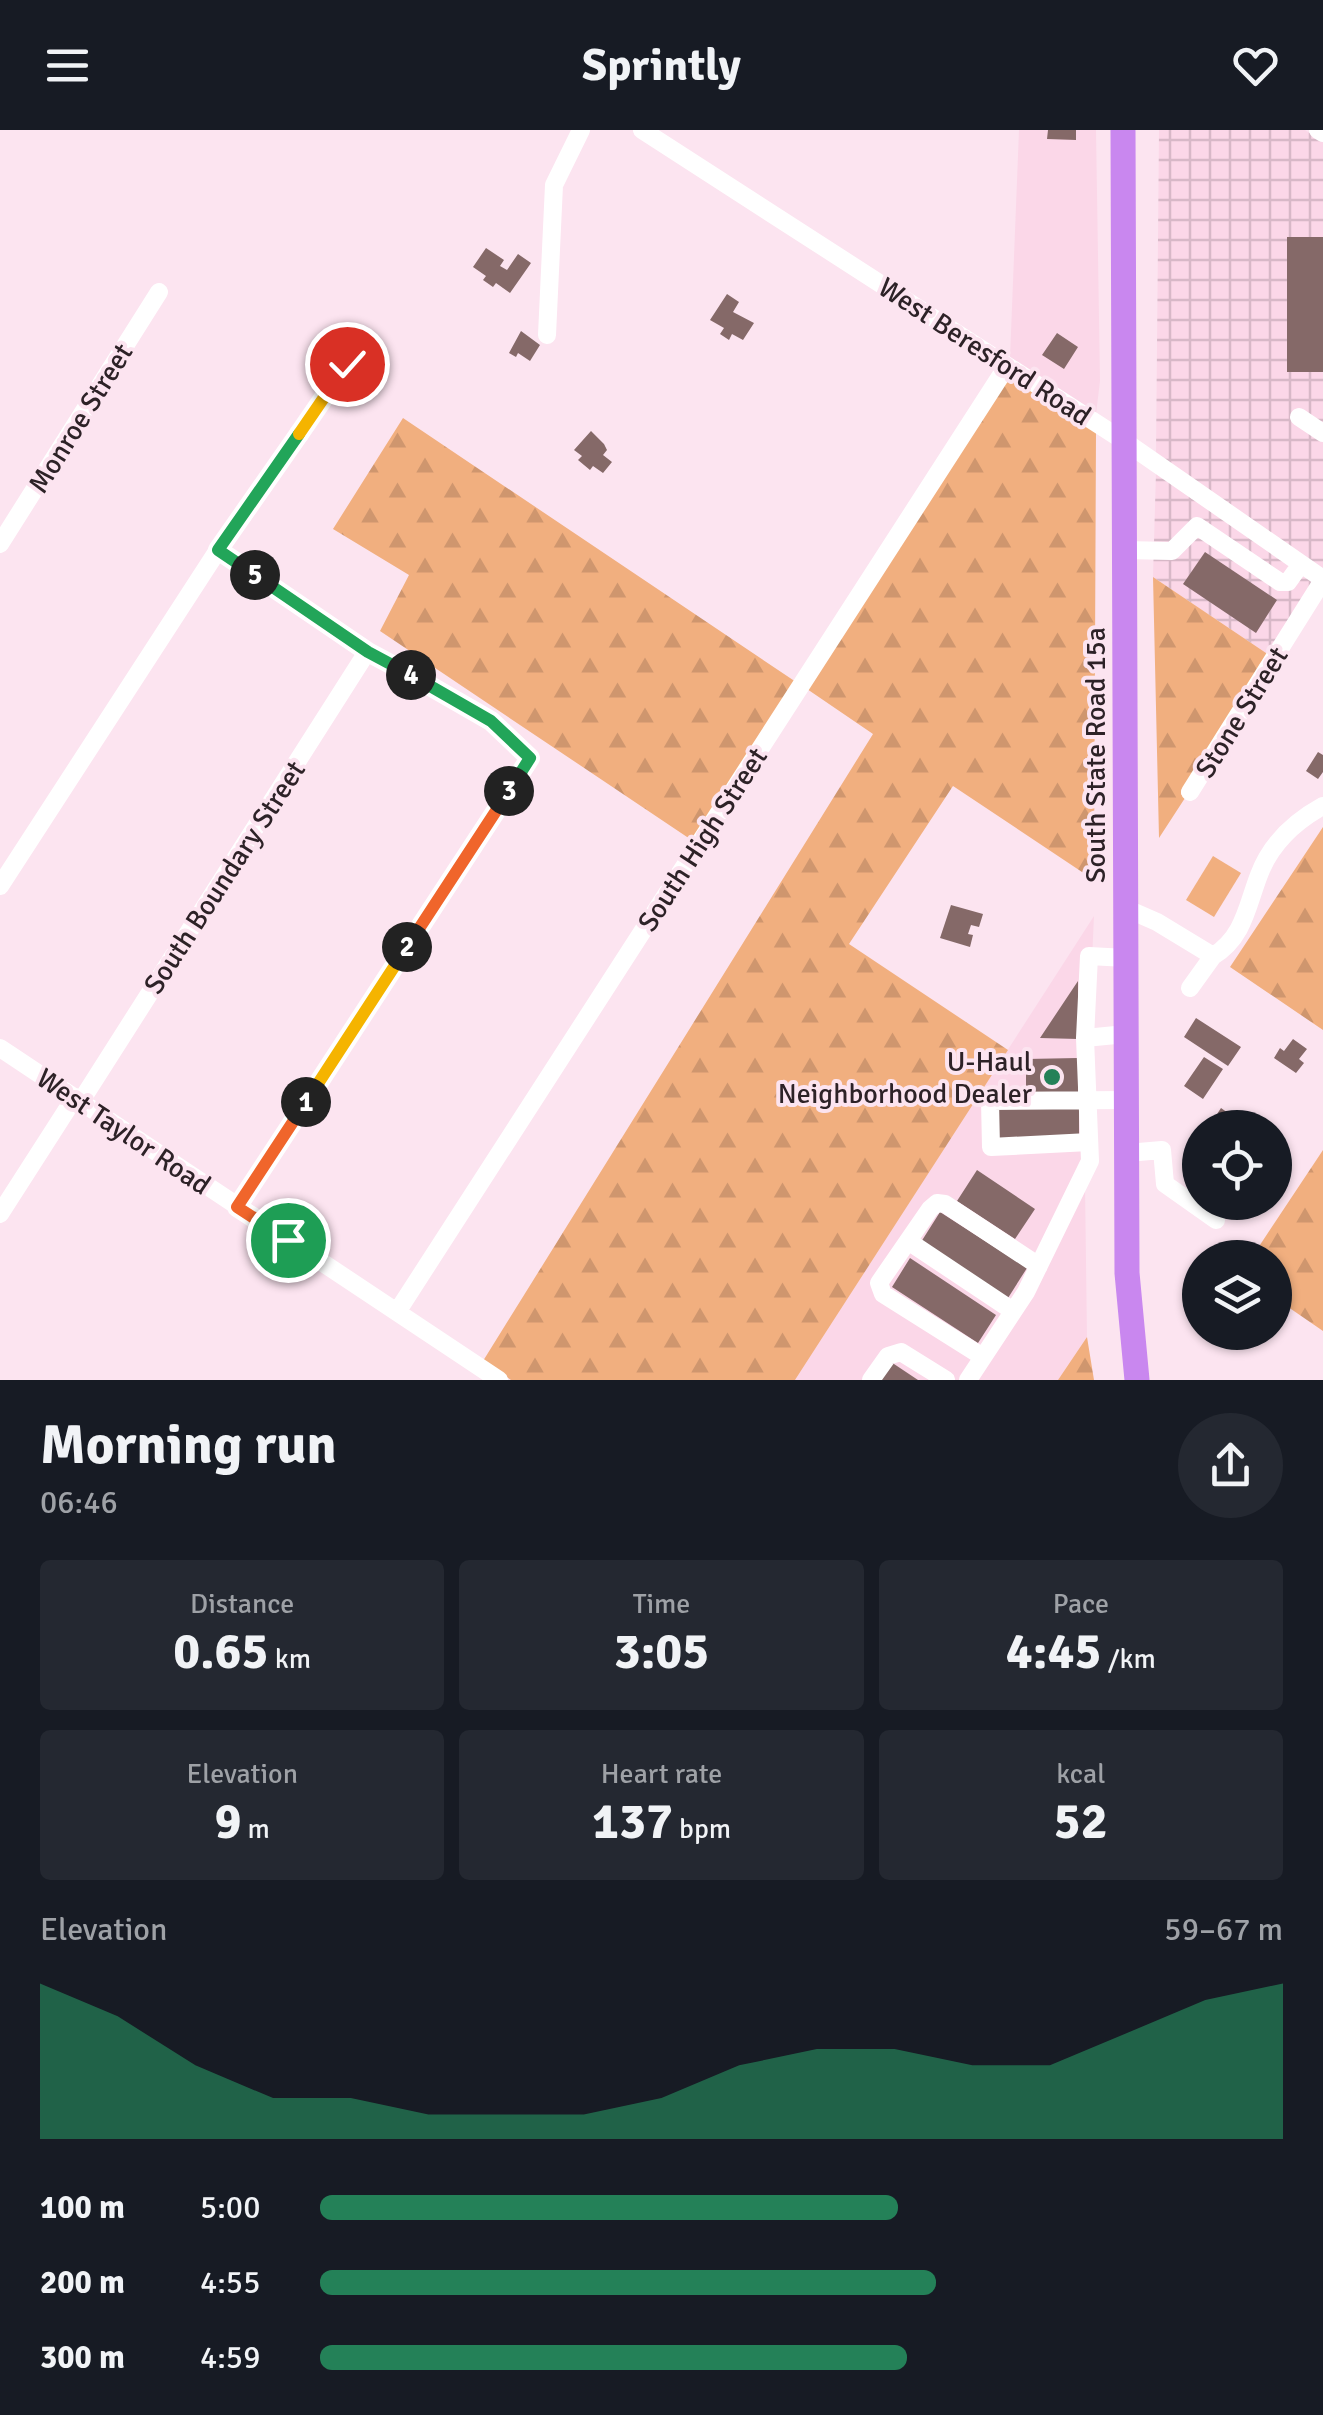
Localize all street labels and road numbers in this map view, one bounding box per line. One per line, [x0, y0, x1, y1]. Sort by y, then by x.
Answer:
street label: West Beresford Road [872, 270, 1097, 433]
street label: Monroe Street [21, 337, 140, 500]
street label: South State Road 15a [1079, 627, 1113, 883]
street label: Stone Street [1188, 641, 1296, 784]
street label: South High Street [631, 741, 775, 938]
street label: South Boundary Street [137, 754, 313, 1000]
street label: West Taylor Road [30, 1061, 217, 1203]

